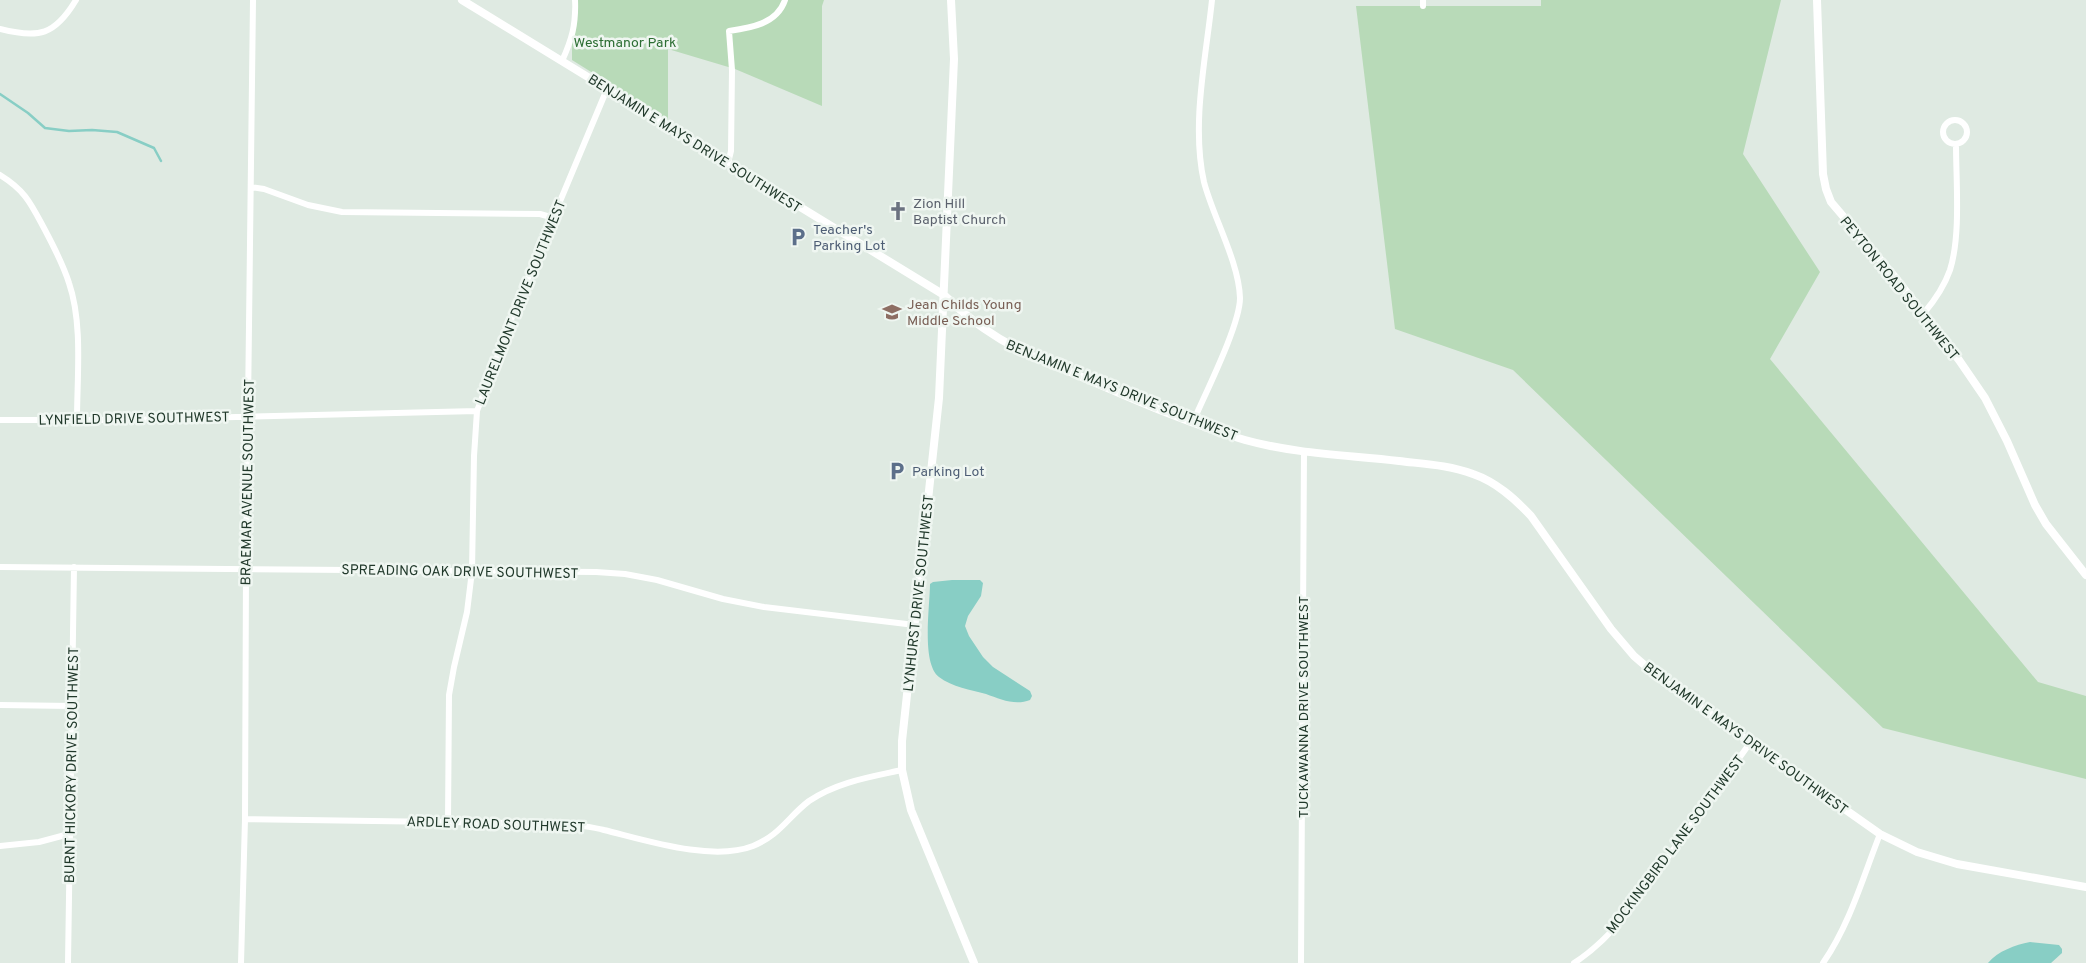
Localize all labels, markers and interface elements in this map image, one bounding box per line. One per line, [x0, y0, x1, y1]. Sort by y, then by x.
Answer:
park label: Westmanor Park [574, 35, 676, 52]
street label: BENJAMIN E MAYS DRIVE SOUTHWEST [584, 71, 804, 217]
place label: Zion Hill Baptist Church [913, 196, 1006, 229]
street label: LAURELMONT DRIVE SOUTHWEST [472, 198, 570, 408]
church icon: Zion Hill Baptist Church [887, 200, 909, 222]
street label: PEYTON ROAD SOUTHWEST [1836, 214, 1962, 364]
place label: Teacher's Parking Lot [813, 222, 886, 255]
parking icon: Teacher's Parking Lot [787, 226, 809, 248]
place label: Jean Childs Young Middle School [907, 297, 1022, 330]
school or university icon: Jean Childs Young Middle School [881, 301, 903, 323]
street label: BENJAMIN E MAYS DRIVE SOUTHWEST [1003, 337, 1240, 446]
street label: BRAEMAR AVENUE SOUTHWEST [238, 379, 259, 585]
street label: LYNFIELD DRIVE SOUTHWEST [38, 409, 230, 430]
parking icon: Parking Lot [886, 460, 908, 482]
place label: Parking Lot [912, 464, 985, 481]
street label: LYNHURST DRIVE SOUTHWEST [901, 494, 938, 693]
street label: SPREADING OAK DRIVE SOUTHWEST [341, 562, 579, 583]
street label: TUCKAWANNA DRIVE SOUTHWEST [1296, 596, 1313, 818]
street label: BURNT HICKORY DRIVE SOUTHWEST [62, 647, 83, 883]
street label: BENJAMIN E MAYS DRIVE SOUTHWEST [1640, 659, 1851, 819]
street label: MOCKINGBIRD LANE SOUTHWEST [1603, 752, 1749, 938]
street label: ARDLEY ROAD SOUTHWEST [406, 814, 586, 837]

